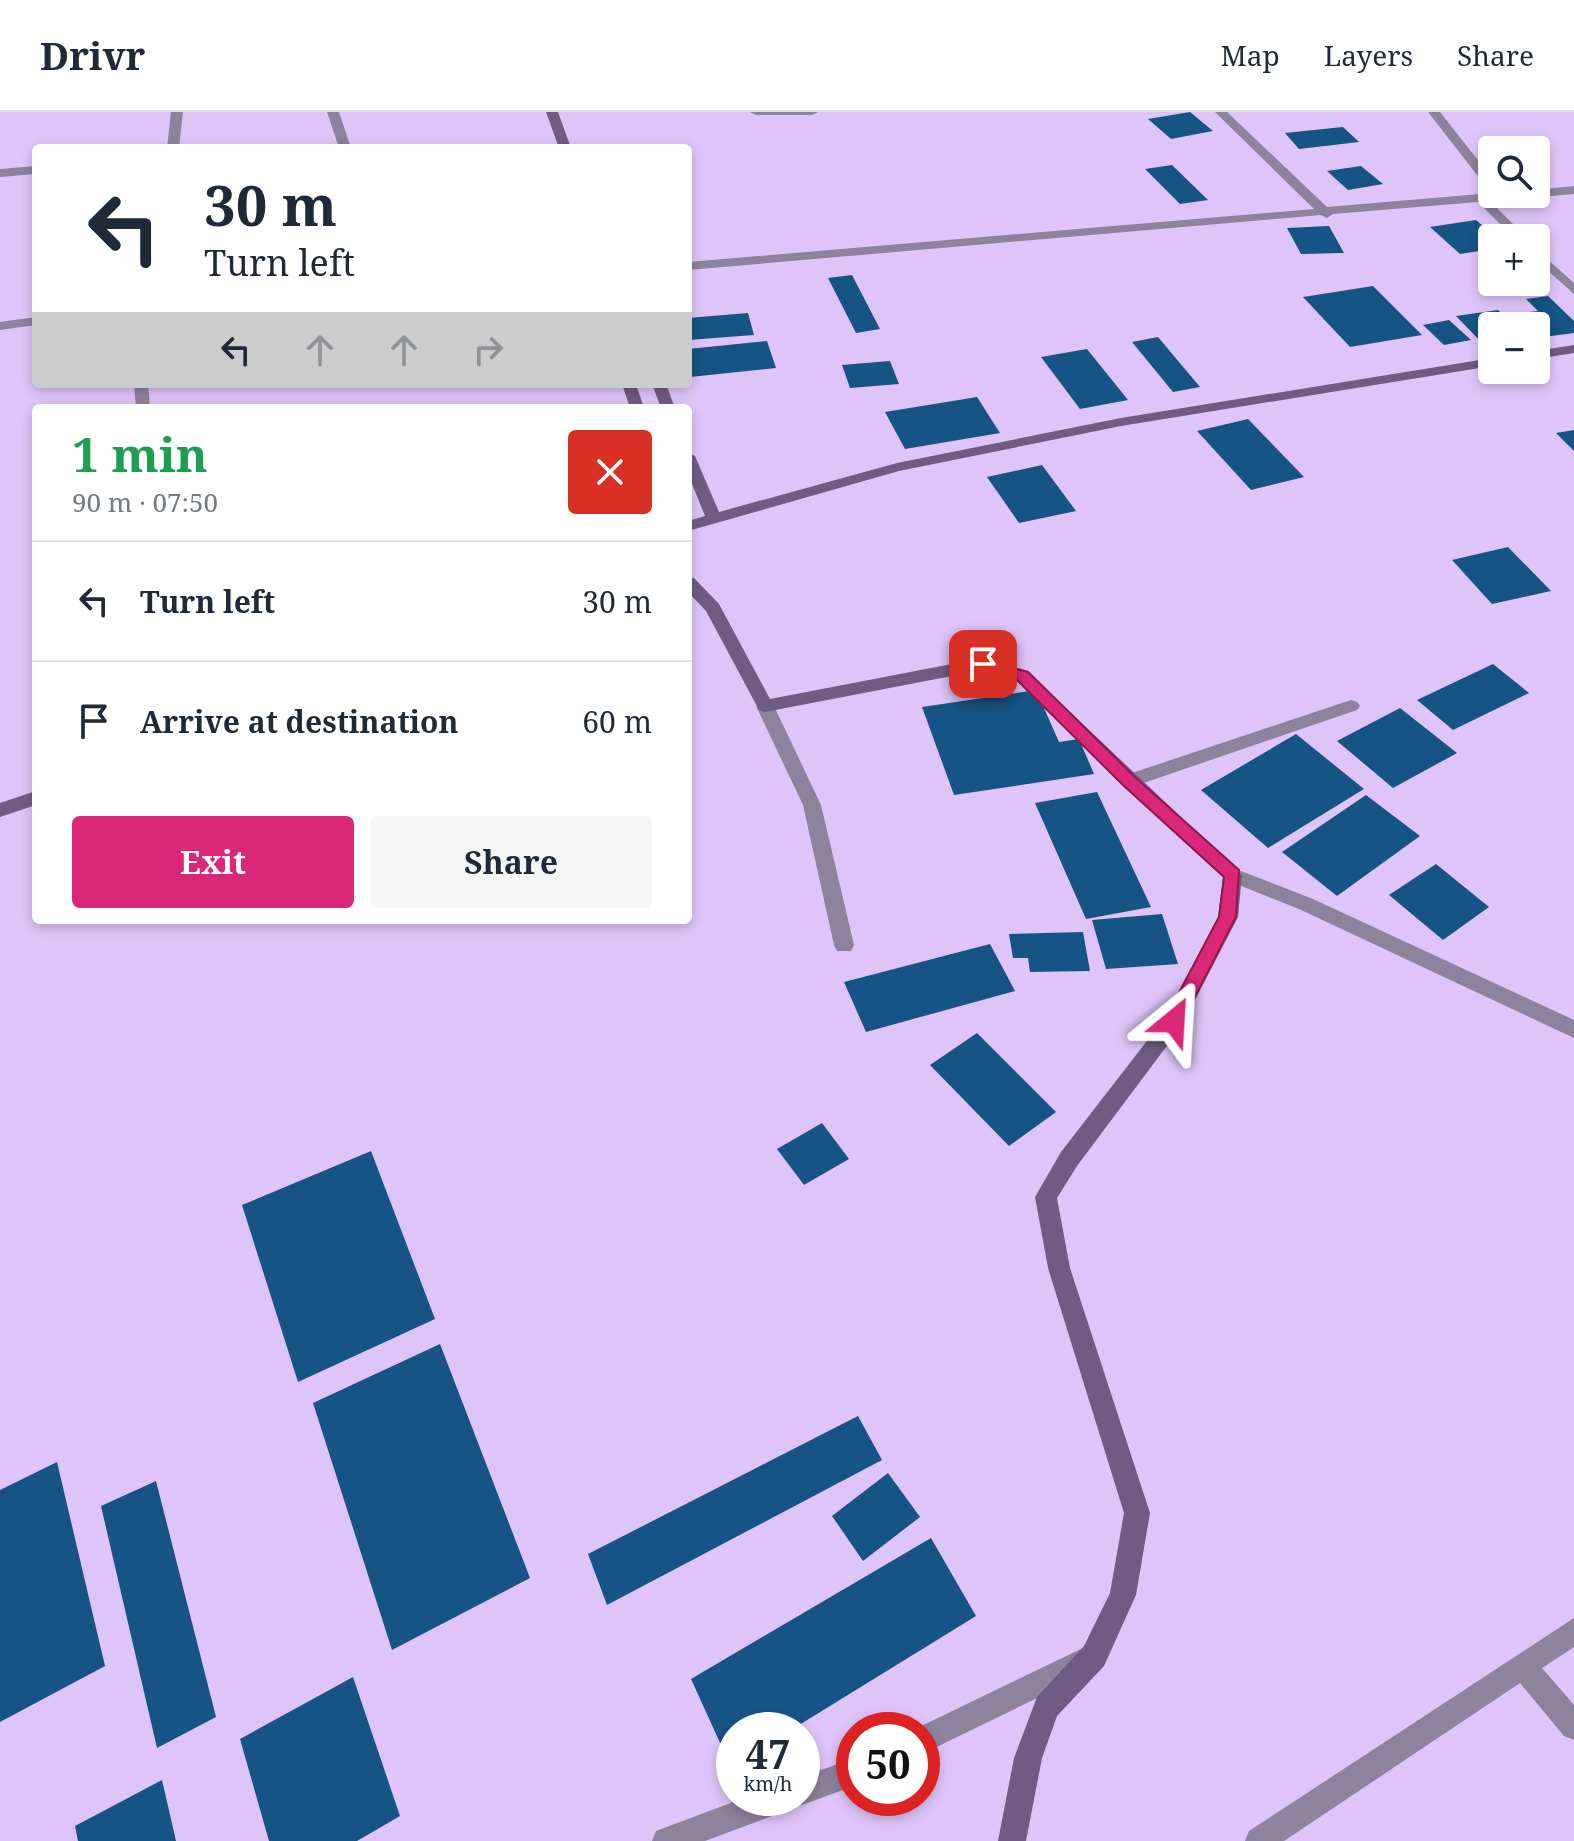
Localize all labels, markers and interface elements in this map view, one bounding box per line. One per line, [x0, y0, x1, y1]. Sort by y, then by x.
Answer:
text: Drivr [40, 29, 145, 81]
text: Map [1221, 36, 1280, 74]
text: Layers [1324, 36, 1413, 74]
text: Share [1457, 36, 1534, 74]
map controls [1478, 136, 1550, 384]
button: search [1478, 136, 1550, 208]
text: 30 m [204, 166, 337, 242]
icon: left [72, 176, 176, 280]
button: + [1478, 224, 1550, 296]
text: Turn left [204, 238, 355, 287]
button: − [1478, 312, 1550, 384]
icon: left [214, 328, 258, 372]
icon: ahead [298, 328, 342, 372]
icon: ahead [382, 328, 426, 372]
icon: right [466, 328, 510, 372]
text: 1 min [72, 421, 208, 486]
button: close [568, 430, 652, 514]
text: 90 m · 07:50 [72, 484, 218, 520]
icon: left [72, 579, 116, 623]
text: Turn left [140, 581, 275, 622]
text: 30 m [582, 581, 652, 622]
pin [949, 630, 1017, 698]
icon: arrive [961, 642, 1005, 686]
icon: arrive [72, 699, 116, 743]
text: Arrive at destination [140, 701, 459, 742]
text: 60 m [582, 701, 652, 742]
button: Exit [72, 816, 354, 908]
button: Share [370, 816, 652, 908]
position arrow [1132, 979, 1216, 1063]
speed limit sign: 50 [836, 1712, 940, 1816]
text: 47 [745, 1726, 791, 1781]
text: km/h [743, 1770, 793, 1797]

